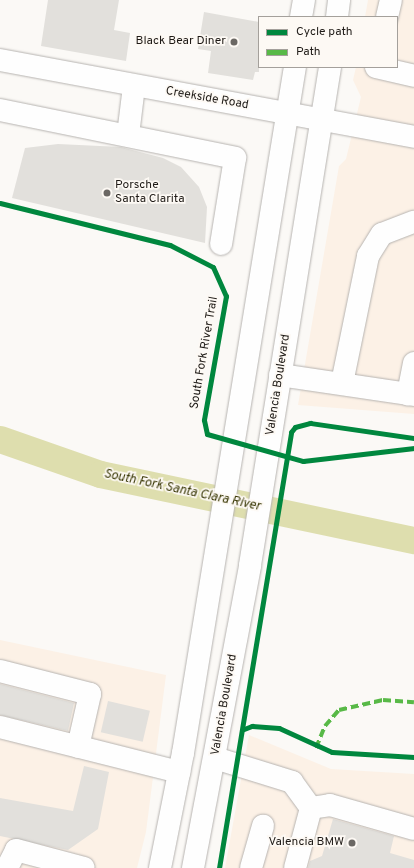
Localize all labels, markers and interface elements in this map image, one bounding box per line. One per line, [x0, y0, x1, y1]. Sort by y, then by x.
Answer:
legend [258, 16, 398, 68]
text: Cycle path [296, 24, 353, 40]
place label: Black Bear Diner [136, 35, 226, 49]
marker: Black Bear Diner [229, 37, 239, 47]
text: Path [296, 44, 321, 60]
street label: Creekside Road [164, 85, 250, 113]
place label: Porsche Santa Clarita [115, 179, 185, 207]
marker: Porsche Santa Clarita [102, 188, 112, 198]
street label: South Fork River Trail [188, 295, 222, 411]
street label: Valencia Boulevard [264, 333, 294, 437]
water label: South Fork Santa Clara River [102, 467, 262, 515]
street label: Valencia Boulevard [209, 653, 241, 757]
place label: Valencia BMW [268, 836, 344, 850]
marker: Valencia BMW [347, 838, 357, 848]

